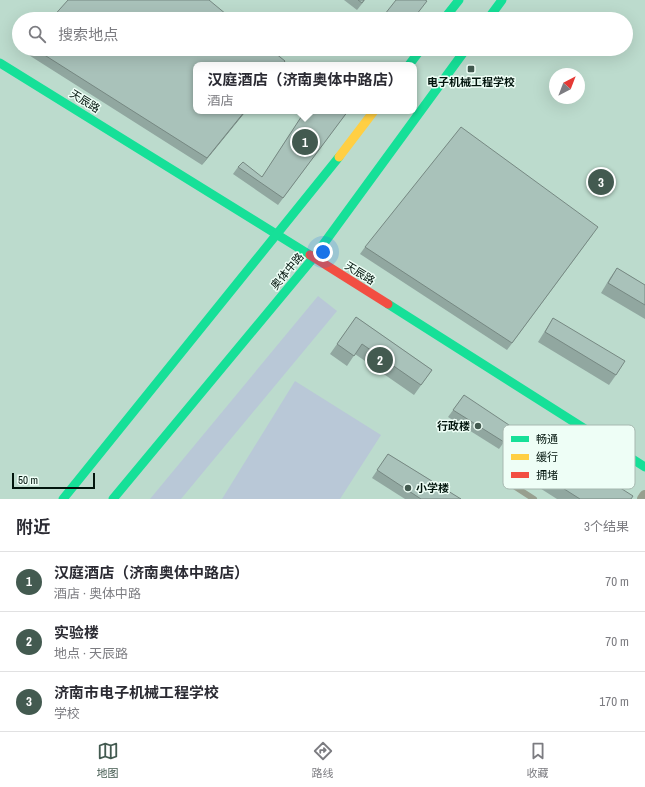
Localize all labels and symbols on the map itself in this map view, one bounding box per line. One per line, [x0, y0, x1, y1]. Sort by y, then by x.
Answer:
marker: 电子机械工程学校 [466, 64, 476, 74]
north arrow [549, 68, 585, 104]
place label: 电子机械工程学校 [427, 75, 515, 89]
street label: 天辰路 [67, 86, 103, 116]
pin: 1 [292, 127, 318, 157]
pin: 3 [588, 167, 614, 197]
your location [313, 242, 333, 262]
street label: 奥体中路 [267, 250, 307, 292]
street label: 天辰路 [342, 258, 378, 288]
pin: 2 [367, 345, 393, 375]
place label: 行政楼 [437, 419, 470, 433]
marker: 行政楼 [473, 421, 483, 431]
legend [503, 425, 635, 489]
text: 畅通 [536, 432, 558, 446]
text: 缓行 [536, 450, 558, 464]
text: 拥堵 [536, 468, 558, 482]
scale bar [12, 471, 95, 490]
place label: 小学楼 [416, 481, 449, 495]
marker: 小学楼 [403, 483, 413, 493]

